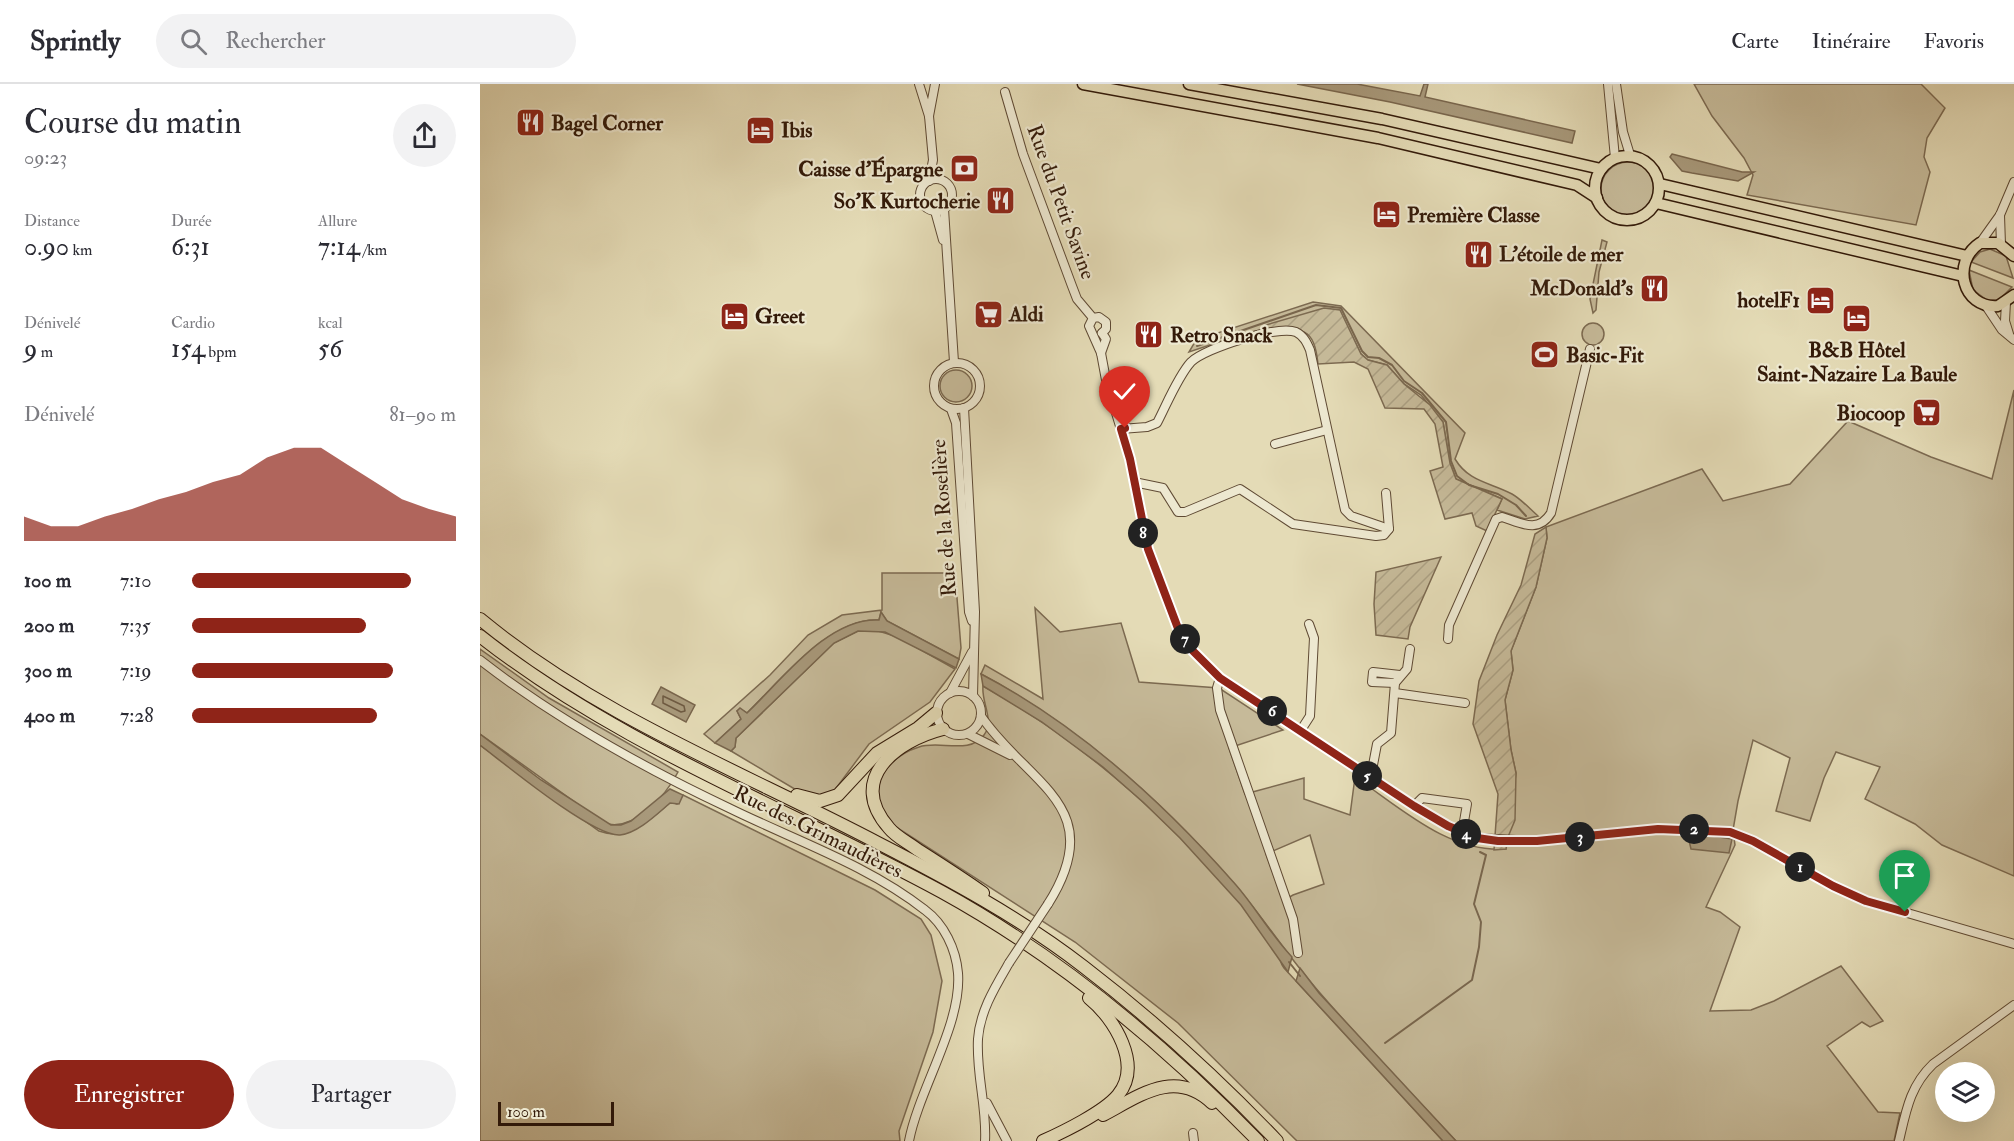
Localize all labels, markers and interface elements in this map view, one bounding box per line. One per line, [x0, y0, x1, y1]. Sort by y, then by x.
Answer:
search box [156, 14, 576, 68]
text: Sprintly [30, 24, 120, 59]
icon: search [177, 25, 210, 58]
text: Rechercher [225, 27, 326, 55]
text: Carte [1731, 28, 1779, 55]
text: Itinéraire [1812, 28, 1890, 55]
text: Favoris [1923, 28, 1984, 55]
text: Course du matin [24, 102, 241, 143]
button: share [393, 104, 456, 167]
restaurant icon: Bagel Corner [514, 107, 546, 139]
place label: Bagel Corner [551, 110, 664, 137]
hotel icon: Ibis [744, 114, 776, 146]
place label: Ibis [781, 117, 813, 144]
street label: Rue du Petit Savine [1020, 121, 1102, 283]
text: 09:23 [24, 145, 67, 170]
bank icon: Caisse d'Épargne [948, 153, 980, 185]
place label: Caisse d'Épargne [798, 156, 943, 183]
restaurant icon: So'K Kurtocherie [985, 185, 1017, 217]
place label: So'K Kurtocherie [834, 188, 980, 215]
hotel icon: Première Classe [1370, 199, 1402, 231]
place label: Première Classe [1407, 202, 1540, 229]
text: Distance [24, 211, 80, 231]
text: Durée [171, 211, 212, 231]
text: Allure [318, 211, 357, 231]
text: 0.90 [24, 231, 69, 263]
text: 6:31 [171, 231, 210, 263]
text: 7:14 [318, 231, 360, 263]
restaurant icon: L'étoile de mer [1462, 238, 1494, 270]
text: km [69, 240, 92, 260]
text: /km [360, 240, 387, 260]
place label: L'étoile de mer [1499, 241, 1624, 268]
restaurant icon: McDonald's [1638, 272, 1670, 304]
place label: McDonald's [1529, 275, 1633, 302]
hotel icon: hotelF1 [1805, 284, 1837, 316]
place label: hotelF1 [1737, 287, 1800, 314]
supermarket icon: Aldi [972, 298, 1004, 330]
hotel icon: Greet [718, 300, 750, 332]
place label: Aldi [1008, 301, 1044, 328]
place label: Greet [755, 303, 805, 330]
hotel icon: B&B Hôtel Saint-Nazaire La Baule [1841, 303, 1873, 335]
text: Dénivelé [24, 313, 80, 333]
text: Cardio [171, 313, 215, 333]
text: kcal [318, 313, 343, 333]
restaurant icon: Retro Snack [1133, 319, 1165, 351]
place label: Retro Snack [1170, 322, 1273, 349]
text: 9 [24, 333, 37, 365]
text: 154 [171, 333, 205, 365]
text: 56 [318, 333, 342, 365]
place label: B&B Hôtel Saint-Nazaire La Baule [1757, 337, 1957, 388]
sports icon: Basic-Fit [1529, 339, 1561, 371]
text: m [37, 342, 53, 362]
text: bpm [205, 342, 237, 362]
place label: Basic-Fit [1566, 342, 1644, 369]
pin [1099, 366, 1150, 428]
icon: check [1108, 375, 1141, 408]
supermarket icon: Biocoop [1910, 397, 1942, 429]
place label: Biocoop [1837, 400, 1905, 427]
text: Dénivelé [24, 402, 94, 427]
text: 81–90 m [389, 402, 456, 427]
street label: Rue de la Roselière [925, 438, 963, 598]
pin: 8 [1128, 518, 1158, 548]
text: 8 [1139, 523, 1147, 543]
text: 100 m [24, 568, 71, 593]
text: 7:10 [120, 568, 151, 593]
text: 200 m [24, 613, 74, 638]
text: 7:35 [120, 613, 151, 638]
pin: 7 [1170, 624, 1200, 654]
text: 7 [1181, 629, 1189, 649]
text: 300 m [24, 658, 72, 683]
text: 7:19 [120, 658, 151, 683]
pin: 6 [1257, 696, 1287, 726]
text: 6 [1268, 701, 1276, 721]
text: 400 m [24, 703, 75, 728]
text: 7:28 [120, 703, 154, 728]
pin: 5 [1352, 761, 1382, 791]
text: 5 [1363, 766, 1371, 786]
street label: Rue des Grimaudières [729, 779, 907, 885]
pin: 2 [1679, 814, 1709, 844]
pin: 4 [1451, 819, 1481, 849]
text: 2 [1690, 819, 1698, 839]
pin: 3 [1565, 822, 1595, 852]
text: 4 [1462, 824, 1470, 844]
text: 3 [1577, 827, 1583, 847]
pin [1879, 850, 1930, 912]
pin: 1 [1785, 852, 1815, 882]
text: 1 [1797, 857, 1803, 877]
icon: arrive [1888, 859, 1921, 892]
button: Enregistrer [24, 1060, 234, 1129]
button: Partager [246, 1060, 456, 1129]
map controls [1935, 1062, 1995, 1122]
button: layers [1935, 1062, 1995, 1122]
scale bar [498, 1099, 614, 1126]
text: 100 m [507, 1102, 545, 1122]

